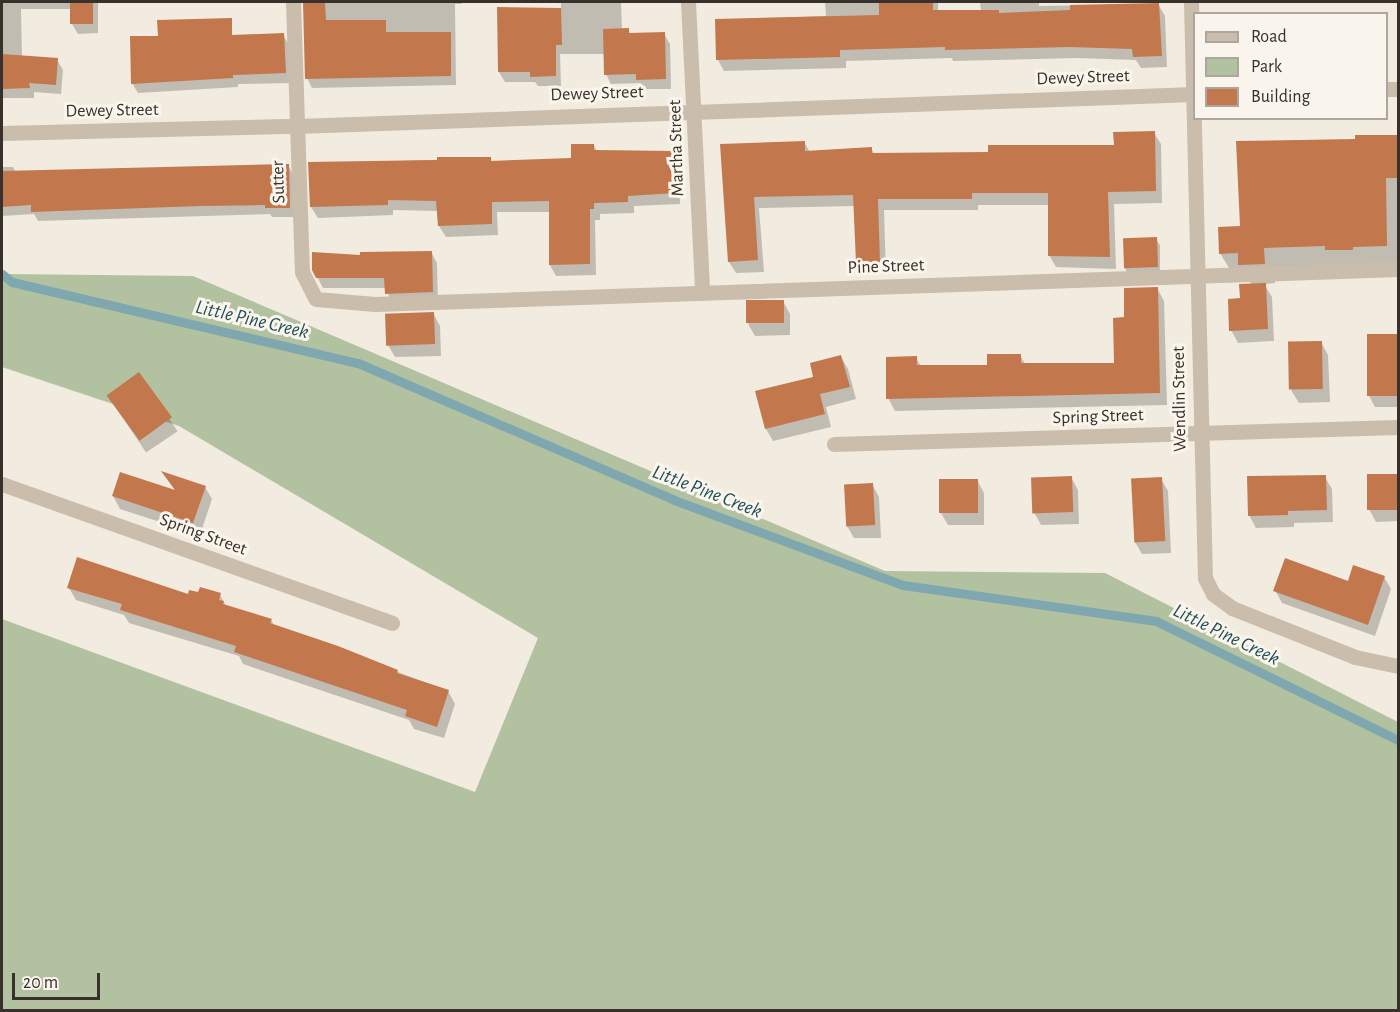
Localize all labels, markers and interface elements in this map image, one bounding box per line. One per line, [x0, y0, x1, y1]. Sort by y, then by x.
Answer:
legend [1193, 12, 1388, 120]
text: Road [1251, 28, 1287, 46]
text: Park [1251, 58, 1282, 76]
street label: Dewey Street [1036, 66, 1130, 90]
street label: Dewey Street [550, 82, 644, 106]
text: Building [1251, 88, 1310, 106]
street label: Dewey Street [65, 99, 159, 123]
street label: Martha Street [665, 99, 689, 197]
street label: Sutter [267, 160, 291, 204]
street label: Pine Street [847, 255, 925, 279]
water label: Little Pine Creek [193, 295, 311, 345]
street label: Wendlin Street [1168, 346, 1192, 452]
street label: Spring Street [1052, 405, 1144, 429]
water label: Little Pine Creek [649, 460, 765, 524]
street label: Spring Street [157, 509, 249, 561]
water label: Little Pine Creek [1169, 599, 1283, 671]
scale bar [15, 961, 104, 999]
text: 20 m [23, 974, 58, 992]

